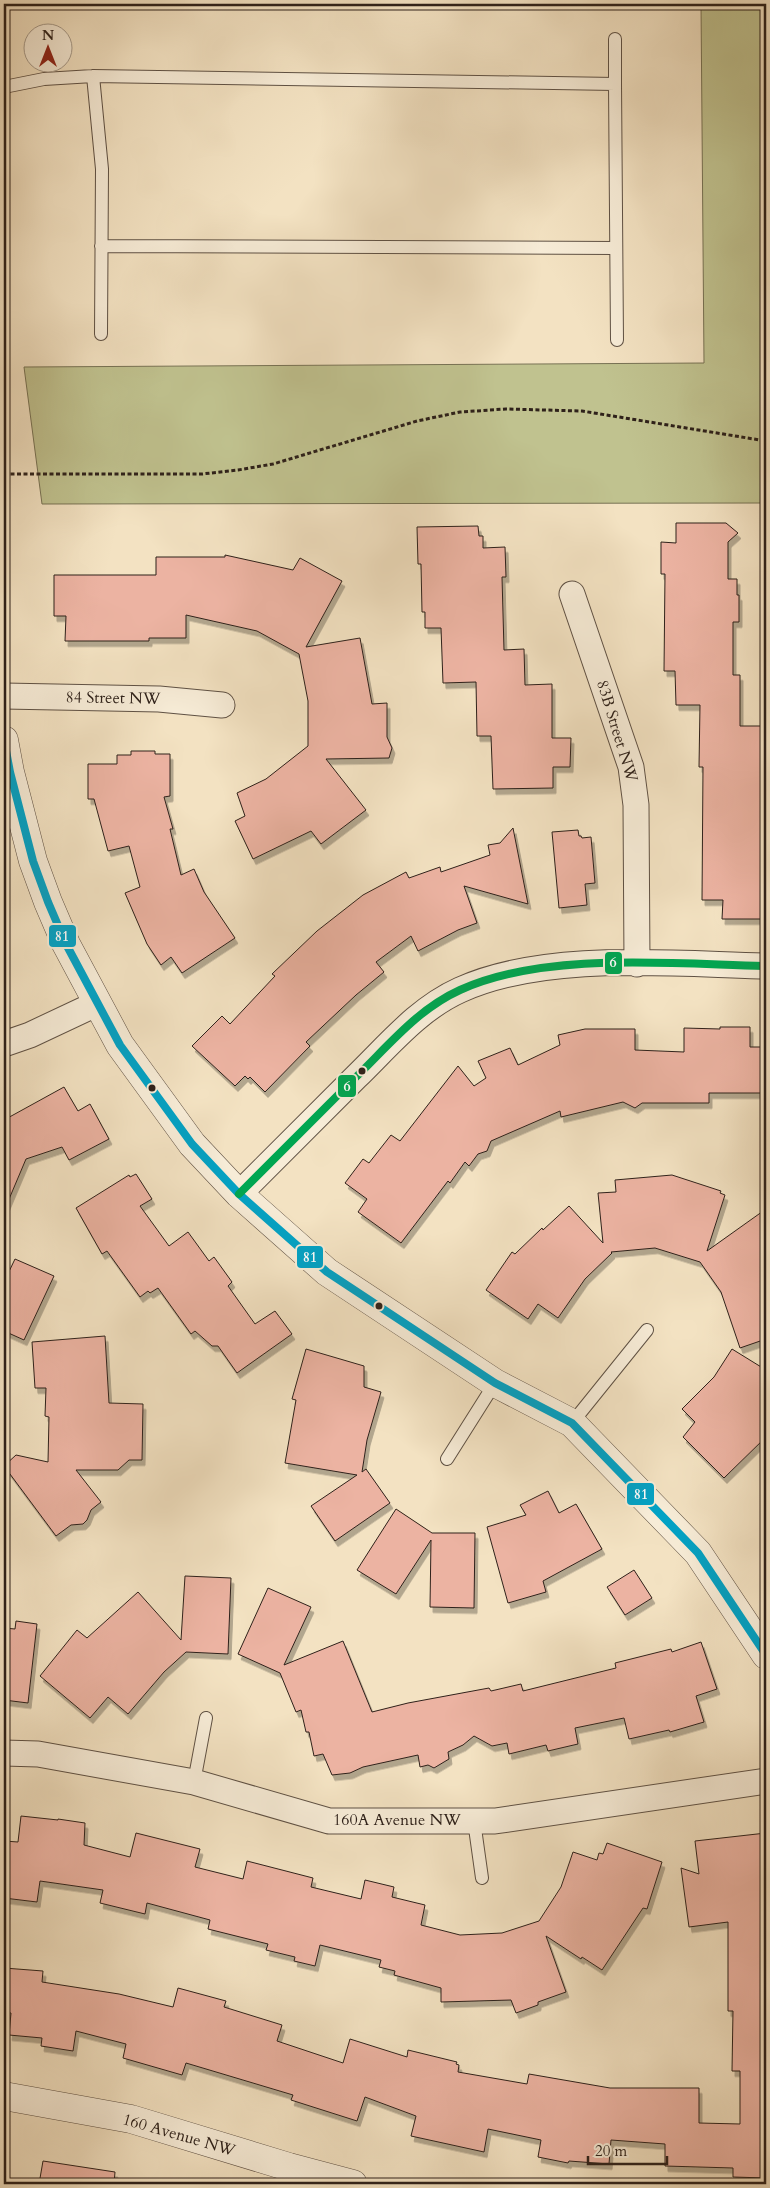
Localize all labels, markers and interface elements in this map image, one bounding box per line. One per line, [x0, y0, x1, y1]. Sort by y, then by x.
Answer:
north arrow [22, 22, 72, 72]
text: N [42, 26, 54, 45]
street label: 83B Street NW [591, 677, 643, 785]
street label: 84 Street NW [65, 686, 161, 710]
line badge: 81 [48, 924, 77, 948]
text: 81 [55, 927, 69, 946]
line badge: 6 [604, 951, 623, 975]
text: 6 [609, 953, 617, 972]
unlabelled marker [357, 1066, 367, 1076]
line badge: 6 [337, 1074, 357, 1098]
text: 6 [343, 1077, 351, 1096]
unlabelled marker [147, 1083, 157, 1093]
line badge: 81 [296, 1245, 324, 1269]
text: 81 [303, 1248, 317, 1267]
unlabelled marker [374, 1301, 384, 1311]
line badge: 81 [626, 1482, 655, 1506]
text: 81 [634, 1485, 648, 1504]
street label: 160A Avenue NW [333, 1809, 461, 1831]
street label: 160 Avenue NW [120, 2108, 238, 2162]
scale bar [588, 2133, 666, 2165]
text: 20 m [595, 2141, 627, 2161]

